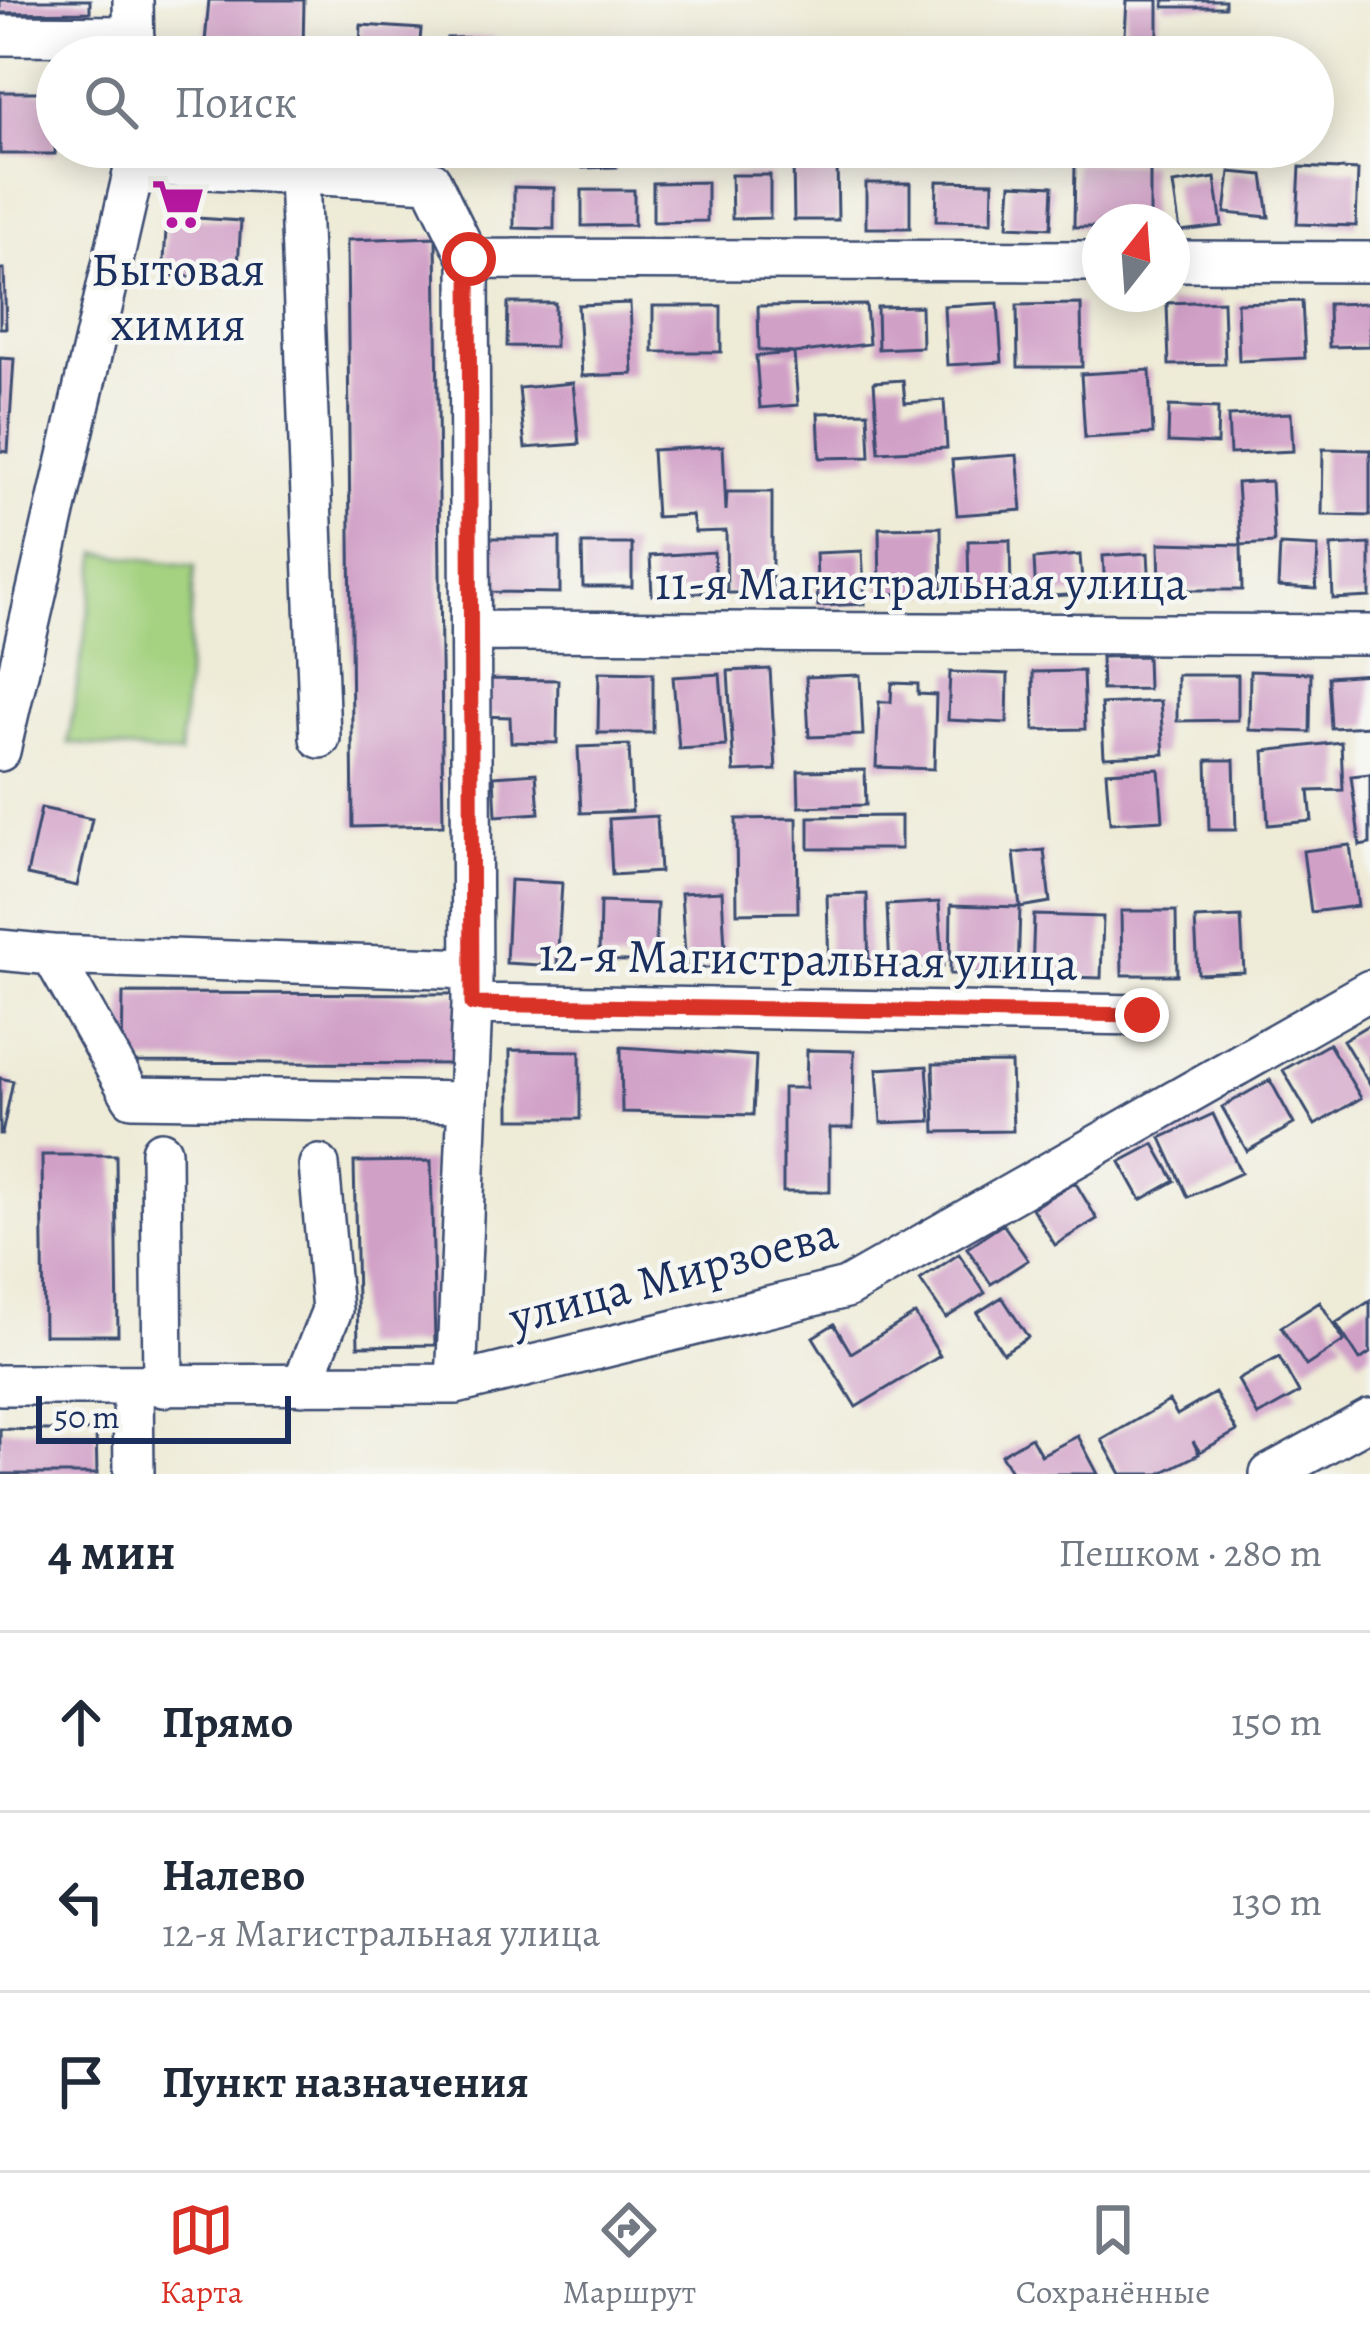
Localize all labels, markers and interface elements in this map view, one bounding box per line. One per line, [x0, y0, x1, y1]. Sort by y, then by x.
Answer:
search box [36, 36, 1334, 168]
icon: search [78, 69, 144, 135]
text: Поиск [174, 71, 297, 133]
supermarket icon: Бытовая химия [149, 175, 207, 233]
north arrow [1082, 204, 1190, 312]
route start [442, 232, 496, 286]
place label: Бытовая химия [91, 236, 265, 357]
street label: 11-я Магистральная улица [655, 550, 1187, 616]
street label: 12-я Магистральная улица [538, 921, 1078, 997]
route end [1115, 988, 1169, 1042]
street label: улица Мирзоева [501, 1199, 845, 1351]
scale bar [36, 1390, 291, 1443]
text: 50 m [54, 1394, 120, 1439]
text: 4 мин [48, 1517, 176, 1587]
text: Пешком · 280 m [1059, 1526, 1322, 1579]
icon: ahead [48, 1689, 114, 1755]
text: Прямо [162, 1691, 293, 1753]
text: 150 m [1231, 1695, 1322, 1748]
text: Налево [162, 1844, 305, 1906]
icon: left [48, 1869, 114, 1935]
text: 130 m [1231, 1875, 1322, 1928]
text: 12-я Магистральная улица [162, 1906, 600, 1959]
icon: arrive [48, 2049, 114, 2115]
text: Пункт назначения [162, 2051, 529, 2113]
tab: Карта [160, 2197, 243, 2314]
tab: Маршрут [562, 2197, 696, 2314]
tab: Сохранённые [1016, 2197, 1210, 2314]

